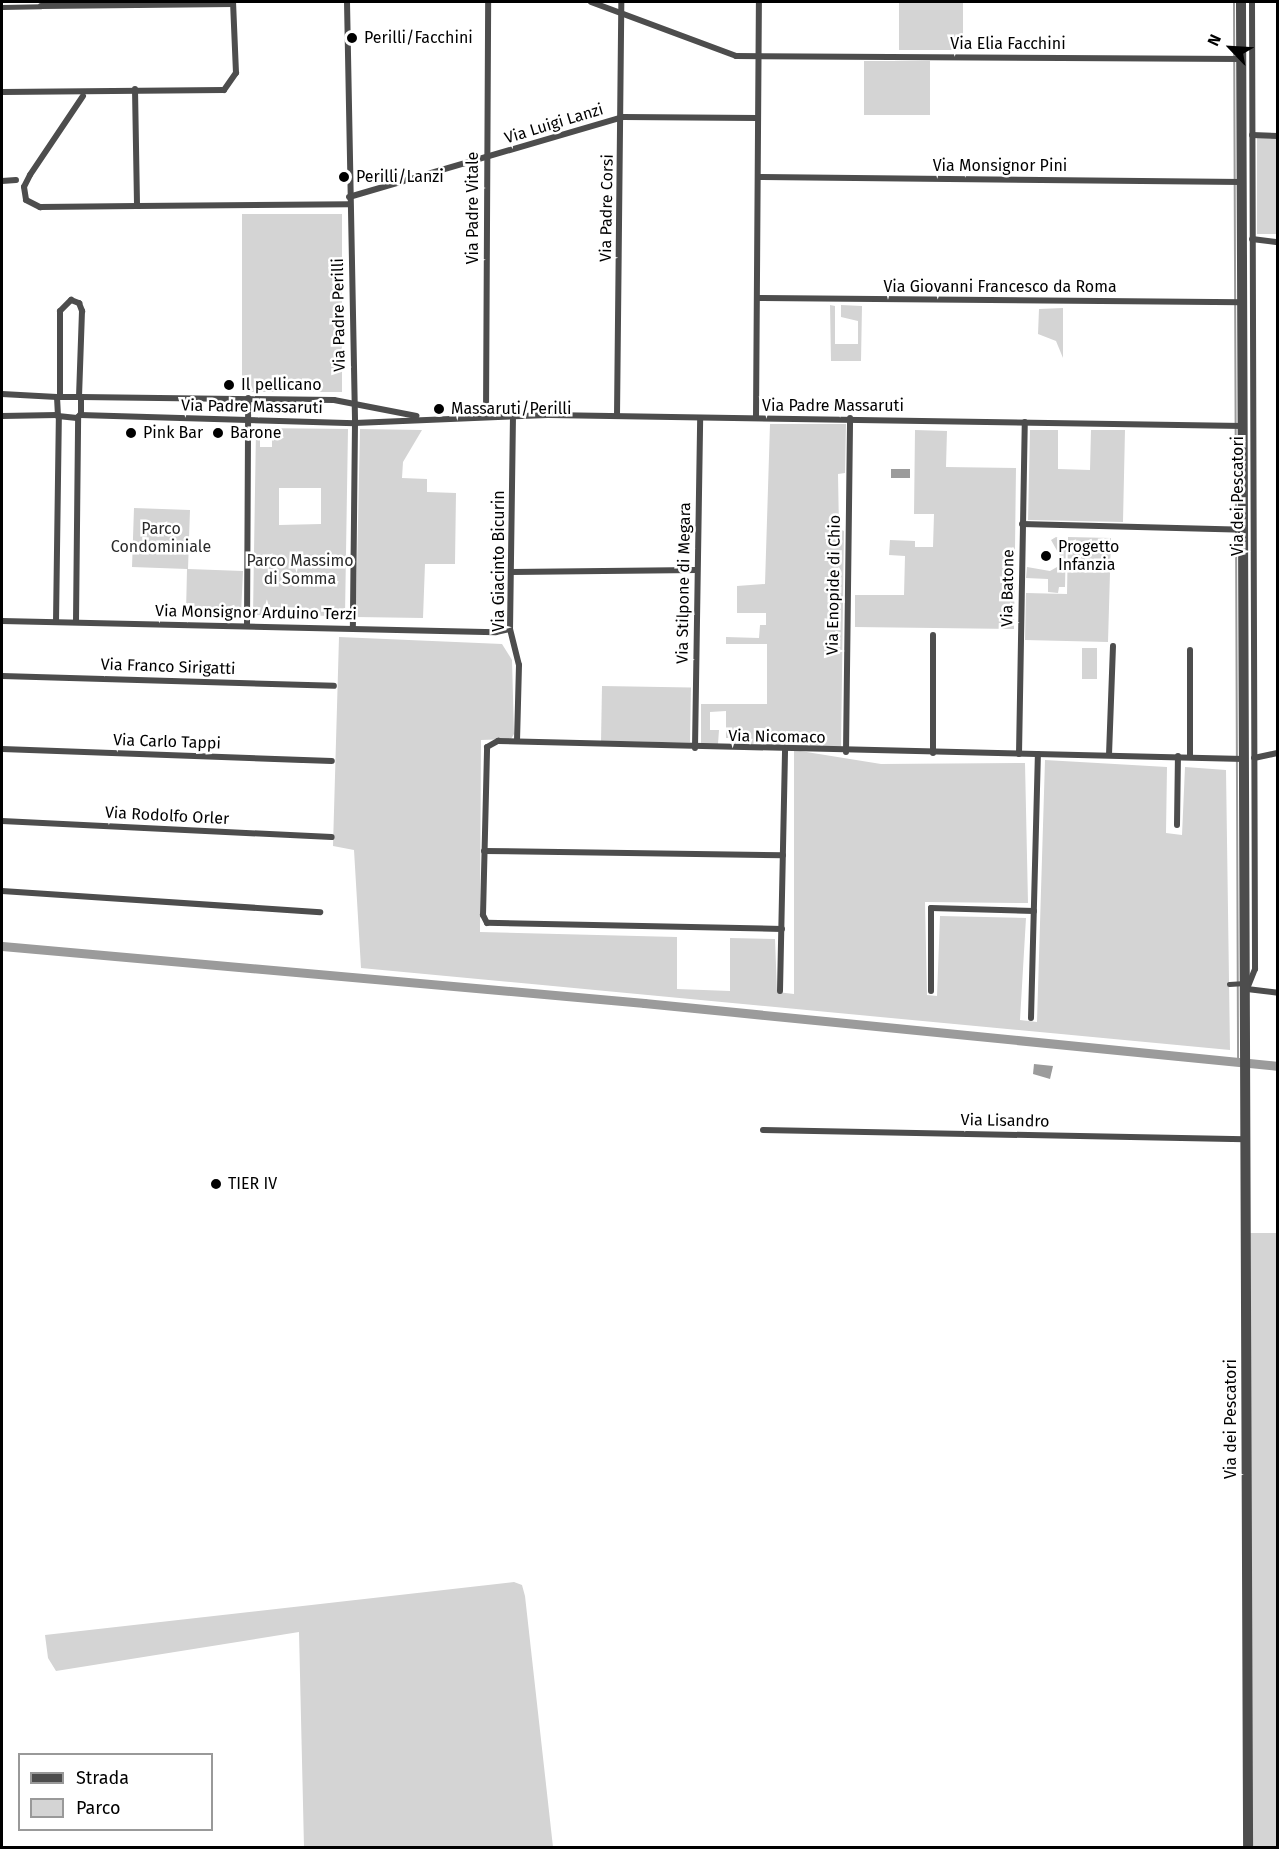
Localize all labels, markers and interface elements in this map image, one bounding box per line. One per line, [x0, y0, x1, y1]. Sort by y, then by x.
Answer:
north arrow [1201, 18, 1261, 78]
place label: Perilli/Facchini [364, 28, 473, 48]
marker: Perilli/Facchini [345, 31, 359, 45]
text: N [1203, 31, 1225, 49]
street label: Via Elia Facchini [950, 34, 1066, 54]
street label: Via Luigi Lanzi [502, 100, 606, 148]
street label: Via Padre Vitale [463, 152, 483, 264]
street label: Via Padre Corsi [596, 154, 618, 262]
street label: Via Monsignor Pini [933, 156, 1067, 176]
place label: Perilli/Lanzi [356, 167, 444, 187]
marker: Perilli/Lanzi [337, 170, 351, 184]
street label: Via Padre Perilli [328, 258, 350, 372]
street label: Via Giovanni Francesco da Roma [883, 277, 1117, 297]
place label: Il pellicano [241, 375, 322, 395]
marker: Il pellicano [222, 378, 236, 392]
street label: Via Padre Massaruti [181, 396, 323, 418]
street label: Via Padre Massaruti [762, 396, 904, 416]
place label: Massaruti/Perilli [451, 399, 572, 419]
marker: Massaruti/Perilli [432, 402, 446, 416]
place label: Pink Bar [143, 423, 203, 443]
place label: Barone [230, 423, 282, 443]
marker: Pink Bar [124, 426, 138, 440]
marker: Barone [211, 426, 225, 440]
street label: Via dei Pescatori [1228, 436, 1248, 556]
street label: Via Giacinto Bicurin [489, 490, 509, 632]
street label: Via Stilpone di Megara [673, 502, 695, 664]
street label: Via Enopide di Chio [823, 515, 845, 655]
park label: Parco Condominiale [111, 519, 211, 557]
place label: Progetto Infanzia [1058, 537, 1119, 575]
street label: Via Batone [998, 549, 1018, 627]
marker: Progetto Infanzia [1039, 549, 1053, 563]
park label: Parco Massimo di Somma [246, 551, 354, 589]
street label: Via Monsignor Arduino Terzi [155, 602, 357, 624]
street label: Via Franco Sirigatti [100, 655, 236, 679]
street label: Via Nicomaco [728, 727, 826, 747]
street label: Via Carlo Tappi [113, 731, 221, 753]
street label: Via Rodolfo Orler [104, 803, 230, 829]
street label: Via Lisandro [960, 1111, 1050, 1131]
place label: TIER IV [228, 1174, 277, 1194]
marker: TIER IV [209, 1177, 223, 1191]
street label: Via dei Pescatori [1221, 1359, 1241, 1479]
legend [18, 1753, 213, 1831]
text: Strada [76, 1767, 129, 1789]
text: Parco [76, 1797, 120, 1819]

